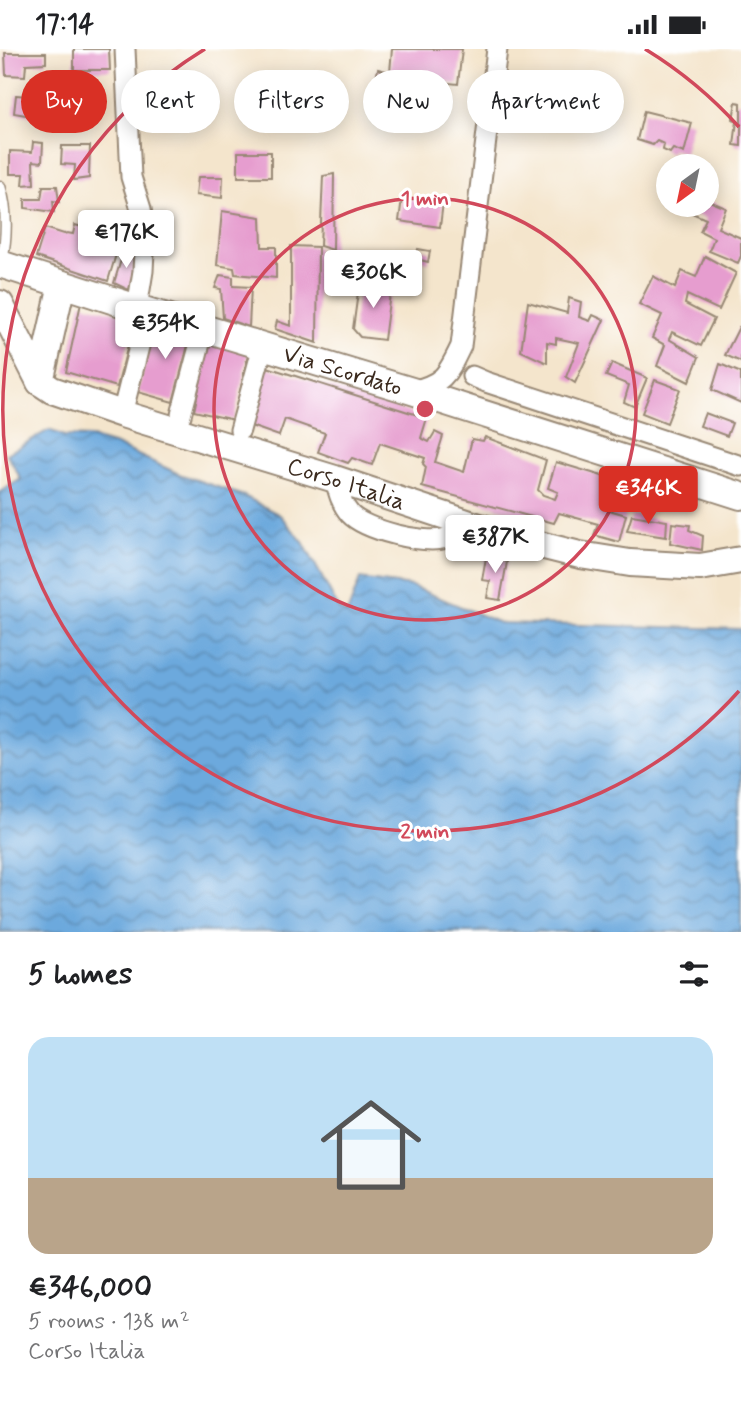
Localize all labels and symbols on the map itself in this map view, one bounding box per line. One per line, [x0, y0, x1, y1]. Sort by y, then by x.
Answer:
north arrow [656, 154, 719, 217]
text: 1 min [401, 185, 449, 213]
pin: €176K [77, 211, 175, 270]
pin: €306K [324, 251, 422, 310]
pin: €354K [116, 301, 214, 361]
street label: Via Scordato [279, 339, 406, 404]
centre of rings [413, 397, 437, 421]
street label: Corso Italia [283, 451, 409, 518]
pin: €346K [599, 467, 697, 526]
pin: €387K [446, 515, 544, 575]
text: 2 min [400, 818, 450, 846]

